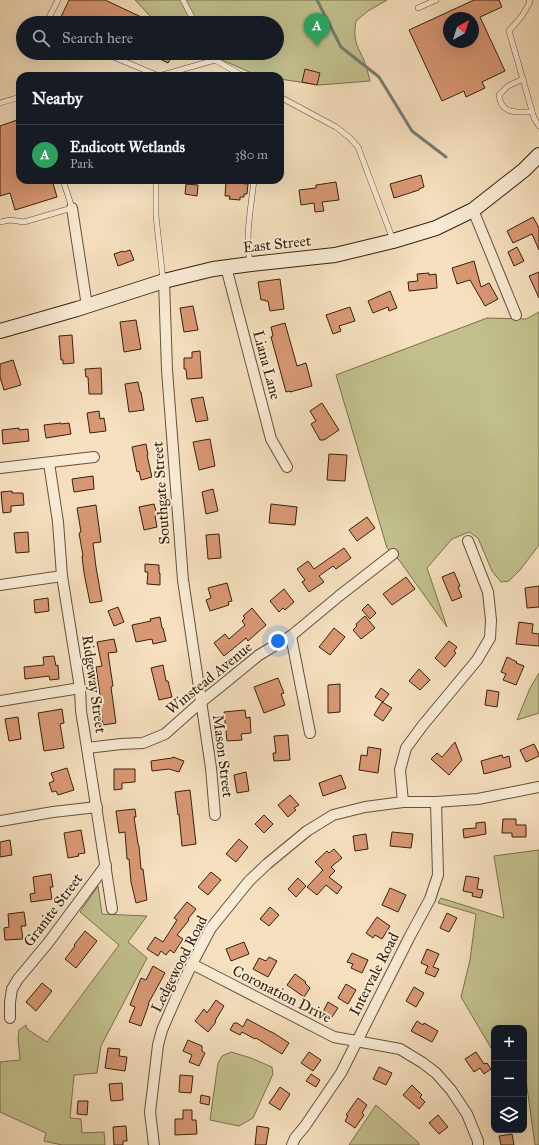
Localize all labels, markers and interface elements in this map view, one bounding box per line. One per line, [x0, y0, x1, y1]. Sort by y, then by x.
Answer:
north arrow [443, 12, 479, 48]
pin: A [304, 13, 330, 46]
search box [16, 16, 284, 60]
icon: search [30, 27, 52, 49]
text: Search here [62, 29, 133, 47]
text: Nearby [32, 88, 83, 109]
text: Endicott Wetlands [70, 138, 185, 156]
text: A [41, 147, 49, 163]
text: 380 m [235, 147, 268, 163]
text: Park [70, 156, 94, 172]
street label: East Street [242, 231, 313, 257]
street label: Liana Lane [249, 328, 285, 402]
street label: Southgate Street [148, 440, 174, 545]
your location [268, 631, 288, 651]
street label: Ridgeway Street [78, 634, 110, 735]
street label: Winstead Avenue [162, 638, 256, 718]
street label: Mason Street [209, 713, 237, 799]
street label: Granite Street [20, 869, 87, 950]
street label: Ledgewood Road [147, 912, 211, 1015]
street label: Intervale Road [345, 929, 403, 1019]
street label: Coronation Drive [230, 961, 334, 1027]
map controls [491, 1025, 527, 1133]
button: + [491, 1025, 527, 1061]
button: − [491, 1061, 527, 1097]
button: layers [491, 1097, 527, 1133]

